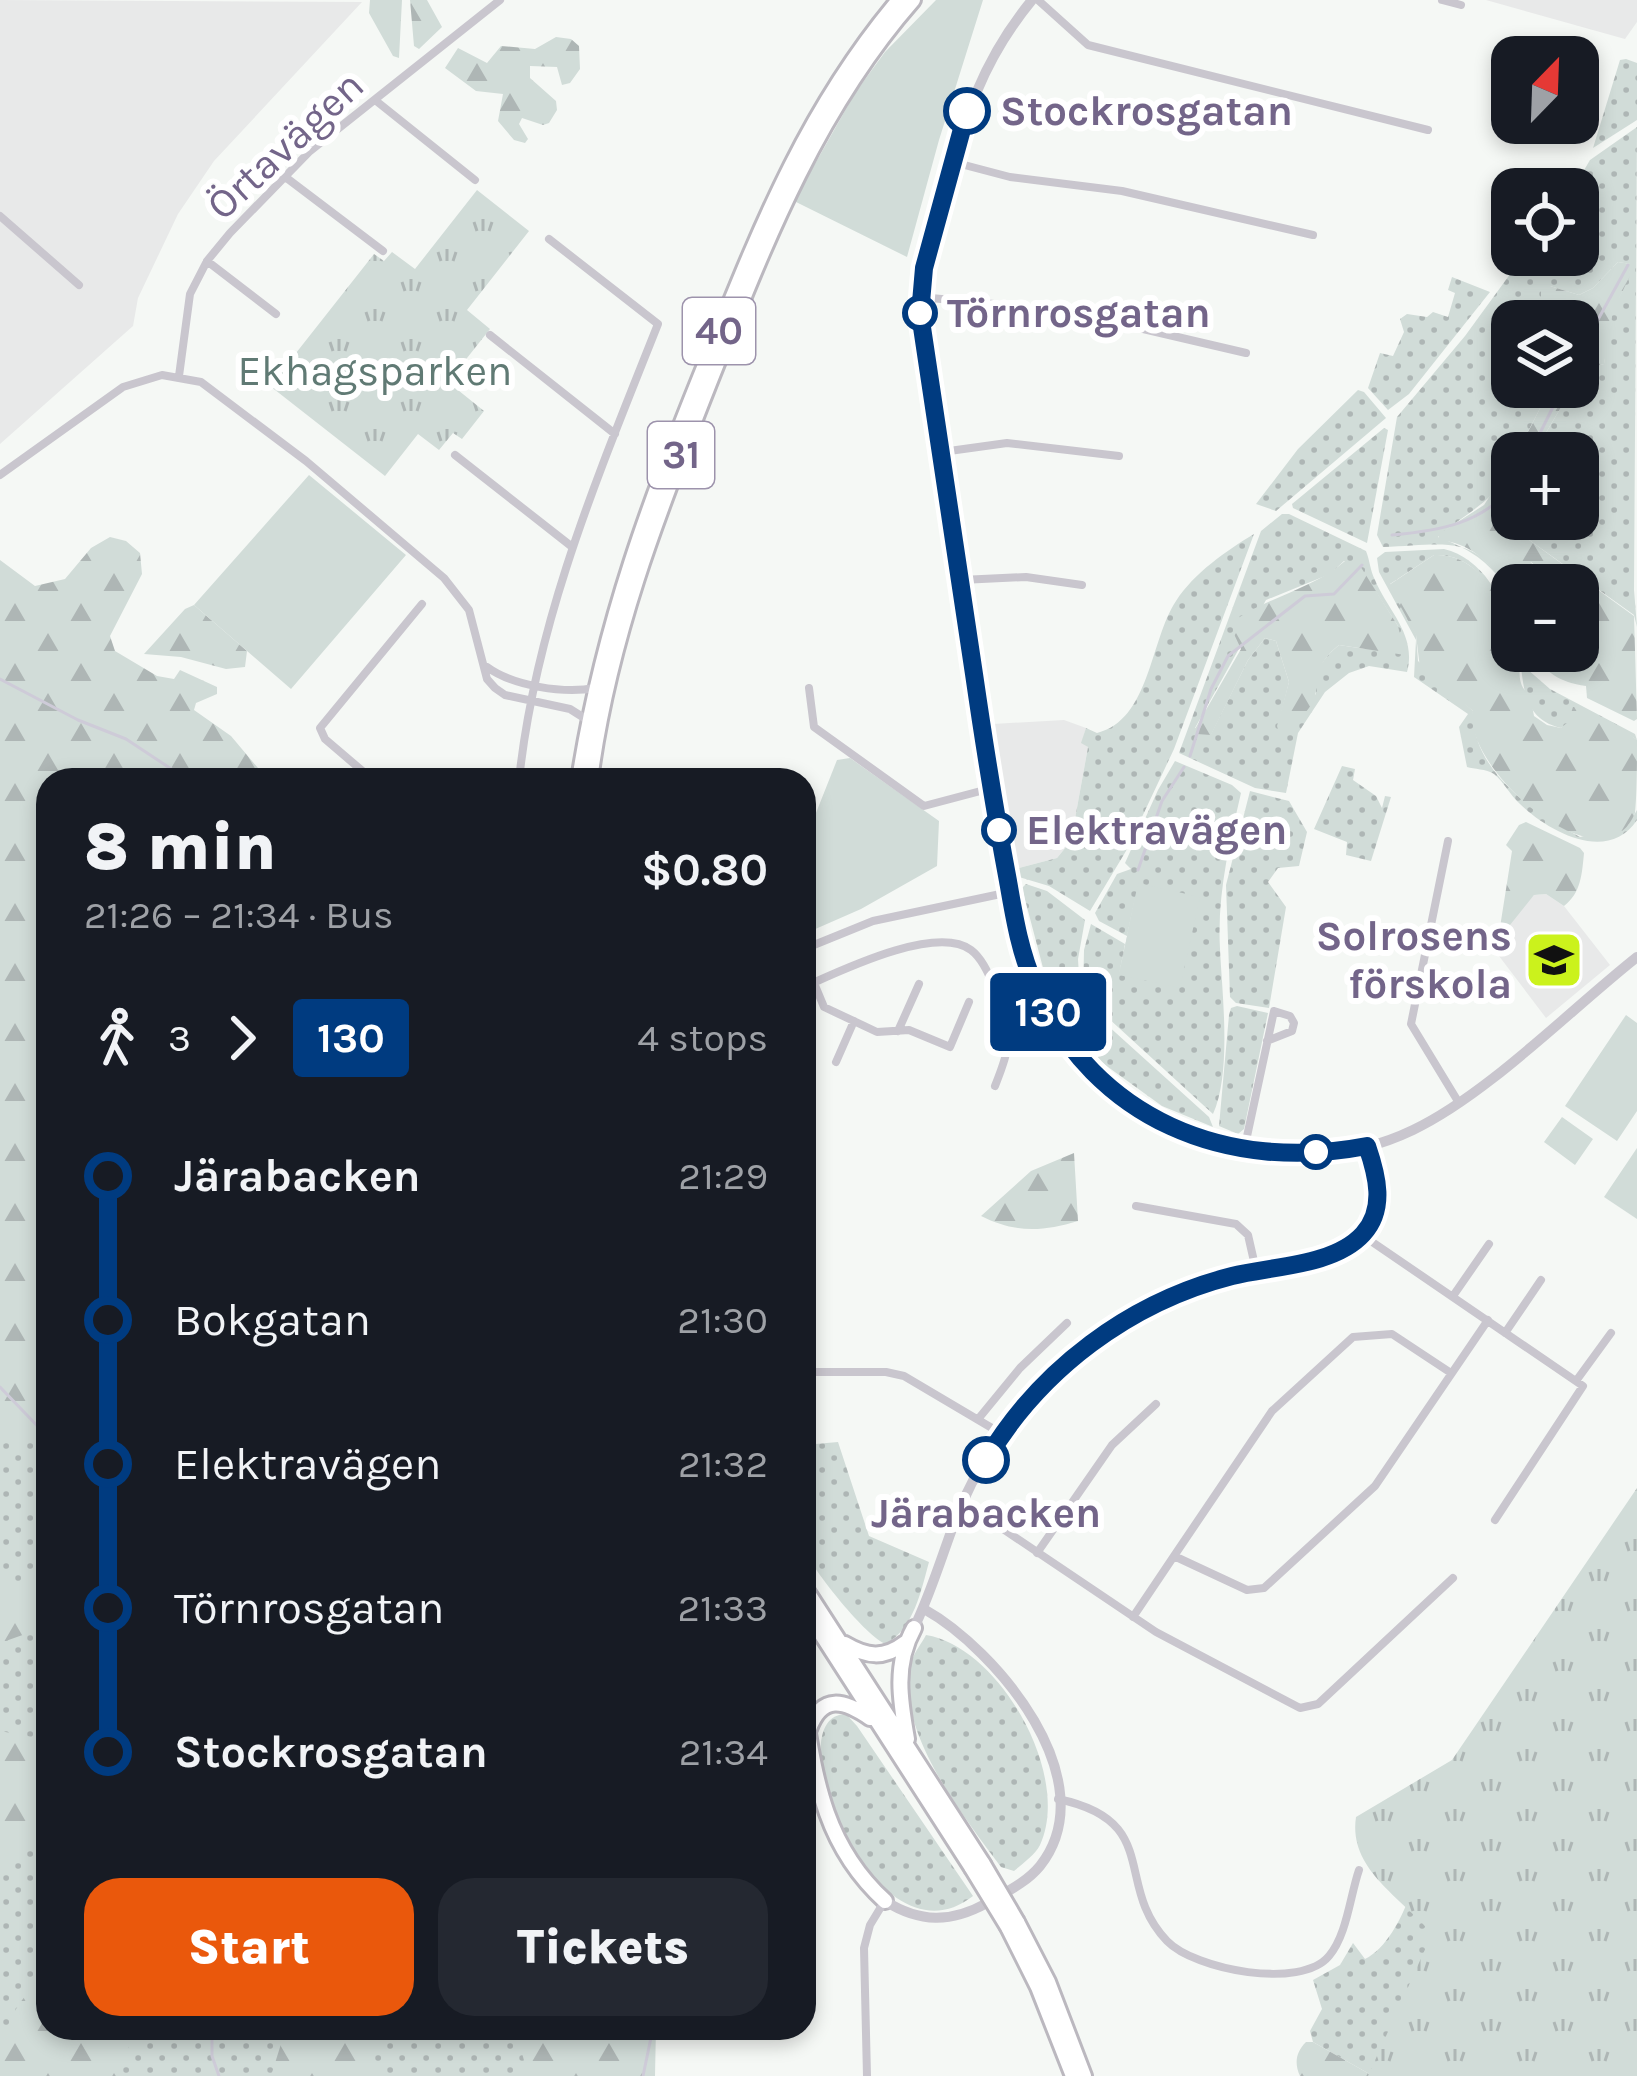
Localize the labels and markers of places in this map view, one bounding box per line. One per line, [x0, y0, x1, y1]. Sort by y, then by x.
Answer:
place label: Stockrosgatan [1000, 86, 1293, 136]
marker: Stockrosgatan [945, 89, 989, 133]
place label: Törnrosgatan [947, 288, 1211, 338]
marker: Törnrosgatan [904, 297, 936, 329]
place label: Elektravägen [1026, 805, 1287, 855]
marker: Elektravägen [983, 814, 1015, 846]
place label: Solrosens förskola [1316, 911, 1512, 1009]
school or university icon: Solrosens förskola [1523, 929, 1585, 991]
unlabelled marker [1300, 1136, 1332, 1168]
marker: Järabacken [964, 1438, 1008, 1482]
place label: Järabacken [871, 1488, 1101, 1538]

